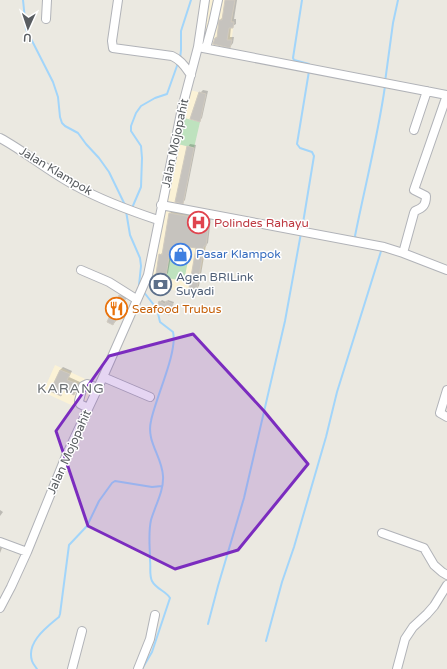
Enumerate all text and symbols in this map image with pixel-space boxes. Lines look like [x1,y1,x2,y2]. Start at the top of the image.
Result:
north arrow [8,8,48,48]
text: U [23,31,32,44]
street label: Jalan Mojopahit [159,97,191,189]
street label: Jalan Klampok [17,144,95,199]
hospital icon: Polindes Rahayu [185,210,211,236]
place label: Polindes Rahayu [214,216,309,230]
shop icon: Pasar Klampok [167,241,193,267]
place label: Pasar Klampok [196,247,281,261]
place label: Agen BRILink Suyadi [176,270,254,298]
bank icon: Agen BRILink Suyadi [148,271,174,297]
restaurant icon: Seafood Trubus [104,296,130,322]
place label: Seafood Trubus [132,302,222,316]
district label: KARANG [37,380,105,397]
street label: Jalan Mojopahit [44,407,94,496]

